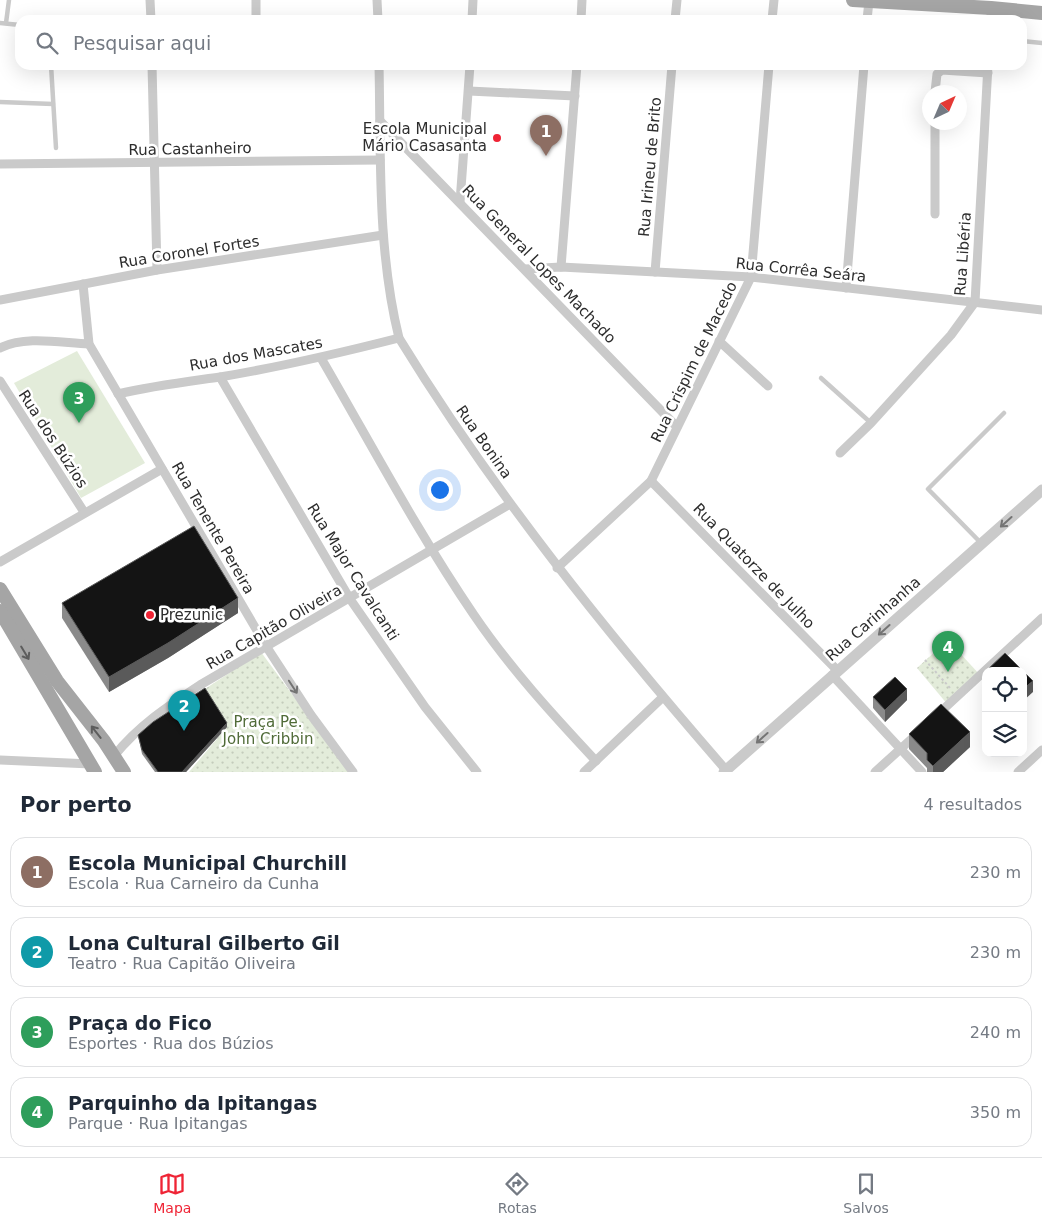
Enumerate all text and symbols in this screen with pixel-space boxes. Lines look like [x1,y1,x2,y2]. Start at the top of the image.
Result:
search box [15,15,1027,70]
icon: search [33,29,61,57]
text: Pesquisar aqui [73,32,211,54]
north arrow [922,85,967,130]
street label: Rua Irineu de Brito [635,96,665,238]
pin: 1 [530,115,562,156]
place label: Escola Municipal Mário Casasanta [362,120,487,155]
marker: Escola Municipal Mário Casasanta [491,132,503,144]
street label: Rua Castanheiro [128,139,252,159]
street label: Rua General Lopes Machado [458,181,620,347]
street label: Rua Libéria [951,211,975,297]
street label: Rua Coronel Fortes [118,232,261,272]
street label: Rua Corrêa Seára [735,254,867,286]
street label: Rua Crispim de Macedo [647,279,741,445]
street label: Rua dos Mascates [188,333,324,375]
pin: 3 [63,382,95,423]
street label: Rua dos Búzios [15,387,92,492]
street label: Rua Bonina [452,402,516,482]
street label: Rua Tenente Pereira [168,459,258,597]
your location [427,477,453,503]
street label: Rua Major Cavalcanti [303,500,403,644]
street label: Rua Quatorze de Julho [689,500,819,632]
one-way arrow [999,516,1012,528]
street label: Rua Carinhanha [822,573,924,665]
street label: Rua Capitão Oliveira [203,581,345,673]
place label: Prezunic [160,606,223,624]
marker: Prezunic [144,609,156,621]
one-way arrow [877,624,890,635]
pin: 4 [932,631,964,672]
one-way arrow [20,646,30,660]
map controls [982,667,1027,757]
button: locate [982,667,1027,712]
one-way arrow [287,680,298,694]
pin: 2 [168,690,200,731]
button: layers [982,712,1027,757]
park label: Praça Pe. John Cribbin [222,713,313,748]
one-way arrow [91,726,102,739]
one-way arrow [756,732,769,744]
text: Por perto [20,793,132,817]
text: 4 resultados [923,795,1022,814]
text: Escola Municipal Churchill [68,852,347,874]
text: 1 [31,863,43,882]
text: 230 m [970,863,1021,882]
text: Escola · Rua Carneiro da Cunha [68,874,319,893]
text: Lona Cultural Gilberto Gil [68,932,340,954]
text: 2 [31,943,43,962]
text: 230 m [970,943,1021,962]
text: Teatro · Rua Capitão Oliveira [68,954,296,973]
text: Praça do Fico [68,1012,212,1034]
text: 3 [31,1023,43,1042]
text: 240 m [970,1023,1021,1042]
text: Esportes · Rua dos Búzios [68,1034,274,1053]
text: Parquinho da Ipitangas [68,1092,317,1114]
text: 4 [31,1103,43,1122]
text: 350 m [970,1103,1021,1122]
text: Parque · Rua Ipitangas [68,1114,248,1133]
tab: Mapa [153,1170,191,1216]
tab: Rotas [498,1170,537,1216]
tab: Salvos [843,1170,889,1216]

